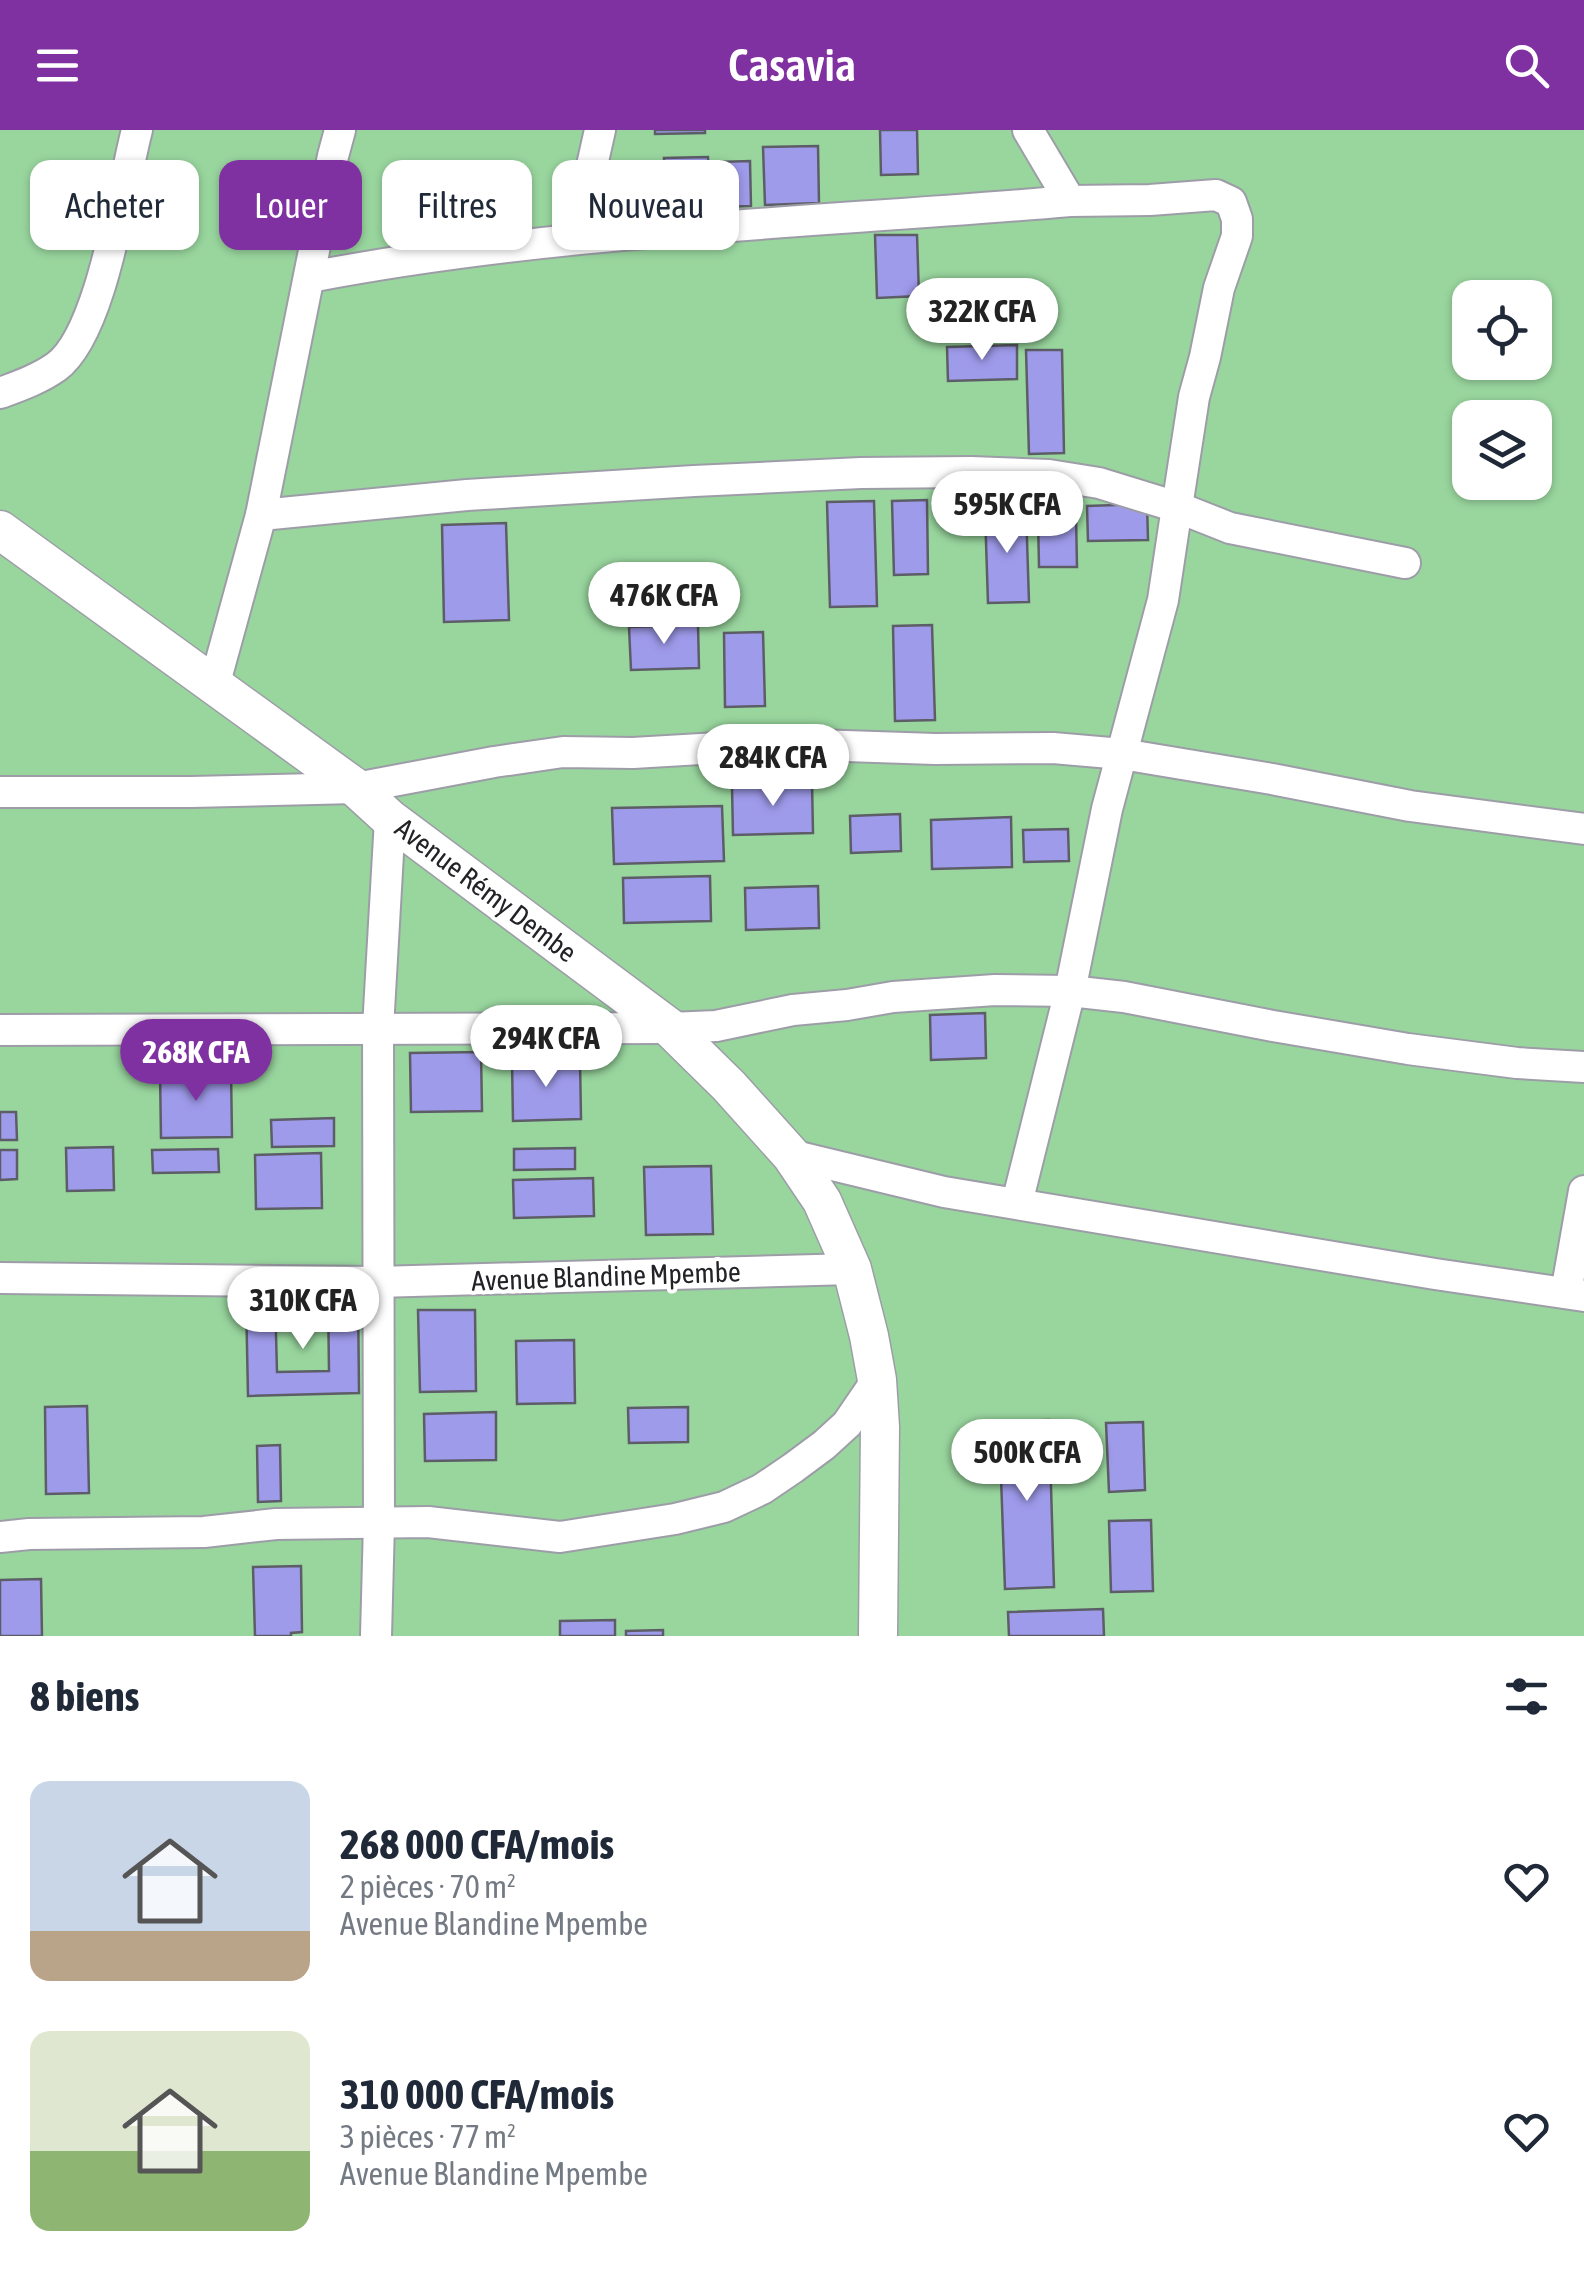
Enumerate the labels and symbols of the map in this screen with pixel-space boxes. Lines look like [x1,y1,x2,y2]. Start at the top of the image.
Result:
pin: 322K CFA [879,278,1085,363]
pin: 595K CFA [904,471,1110,556]
pin: 476K CFA [561,562,767,647]
pin: 284K CFA [670,724,876,809]
street label: Avenue Rémy Dembe [389,812,583,968]
pin: 294K CFA [443,1005,649,1090]
pin: 268K CFA [93,1019,299,1104]
street label: Avenue Blandine Mpembe [471,1255,741,1297]
pin: 310K CFA [200,1267,406,1352]
pin: 500K CFA [924,1419,1130,1504]

